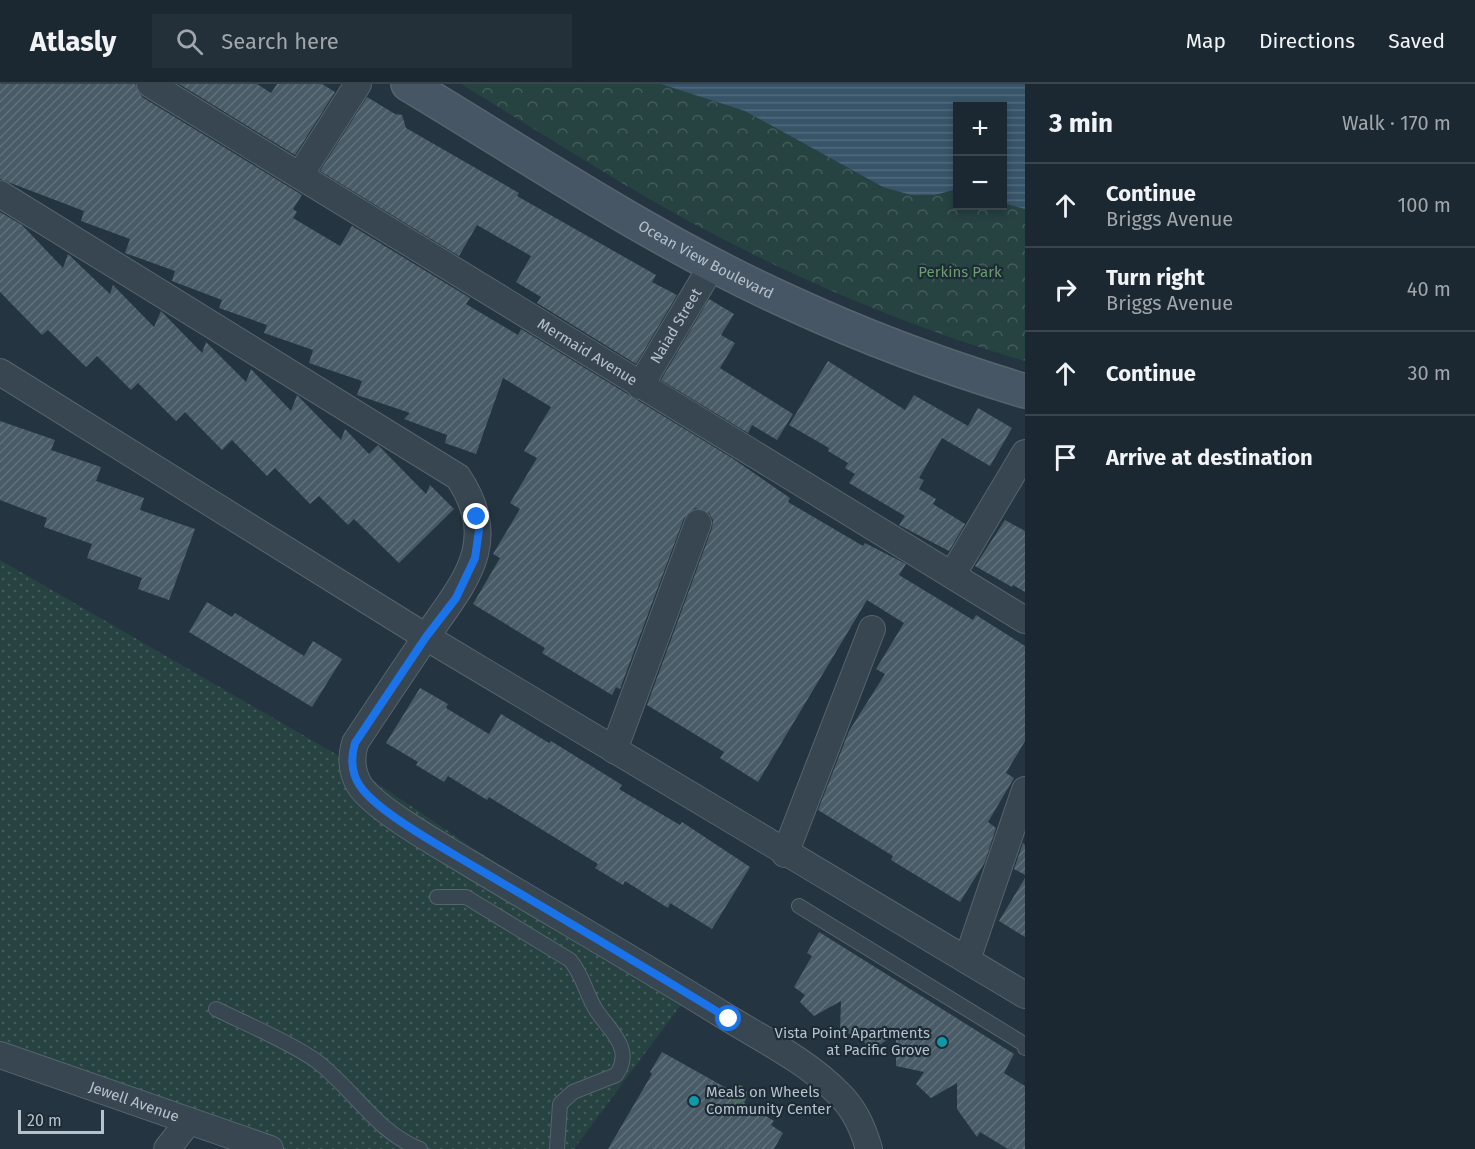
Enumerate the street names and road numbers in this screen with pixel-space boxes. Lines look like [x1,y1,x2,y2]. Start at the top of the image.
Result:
street label: Ocean View Boulevard [635,217,776,303]
street label: Naiad Street [647,285,706,367]
street label: Mermaid Avenue [534,315,641,389]
street label: Jewell Avenue [87,1078,182,1126]

